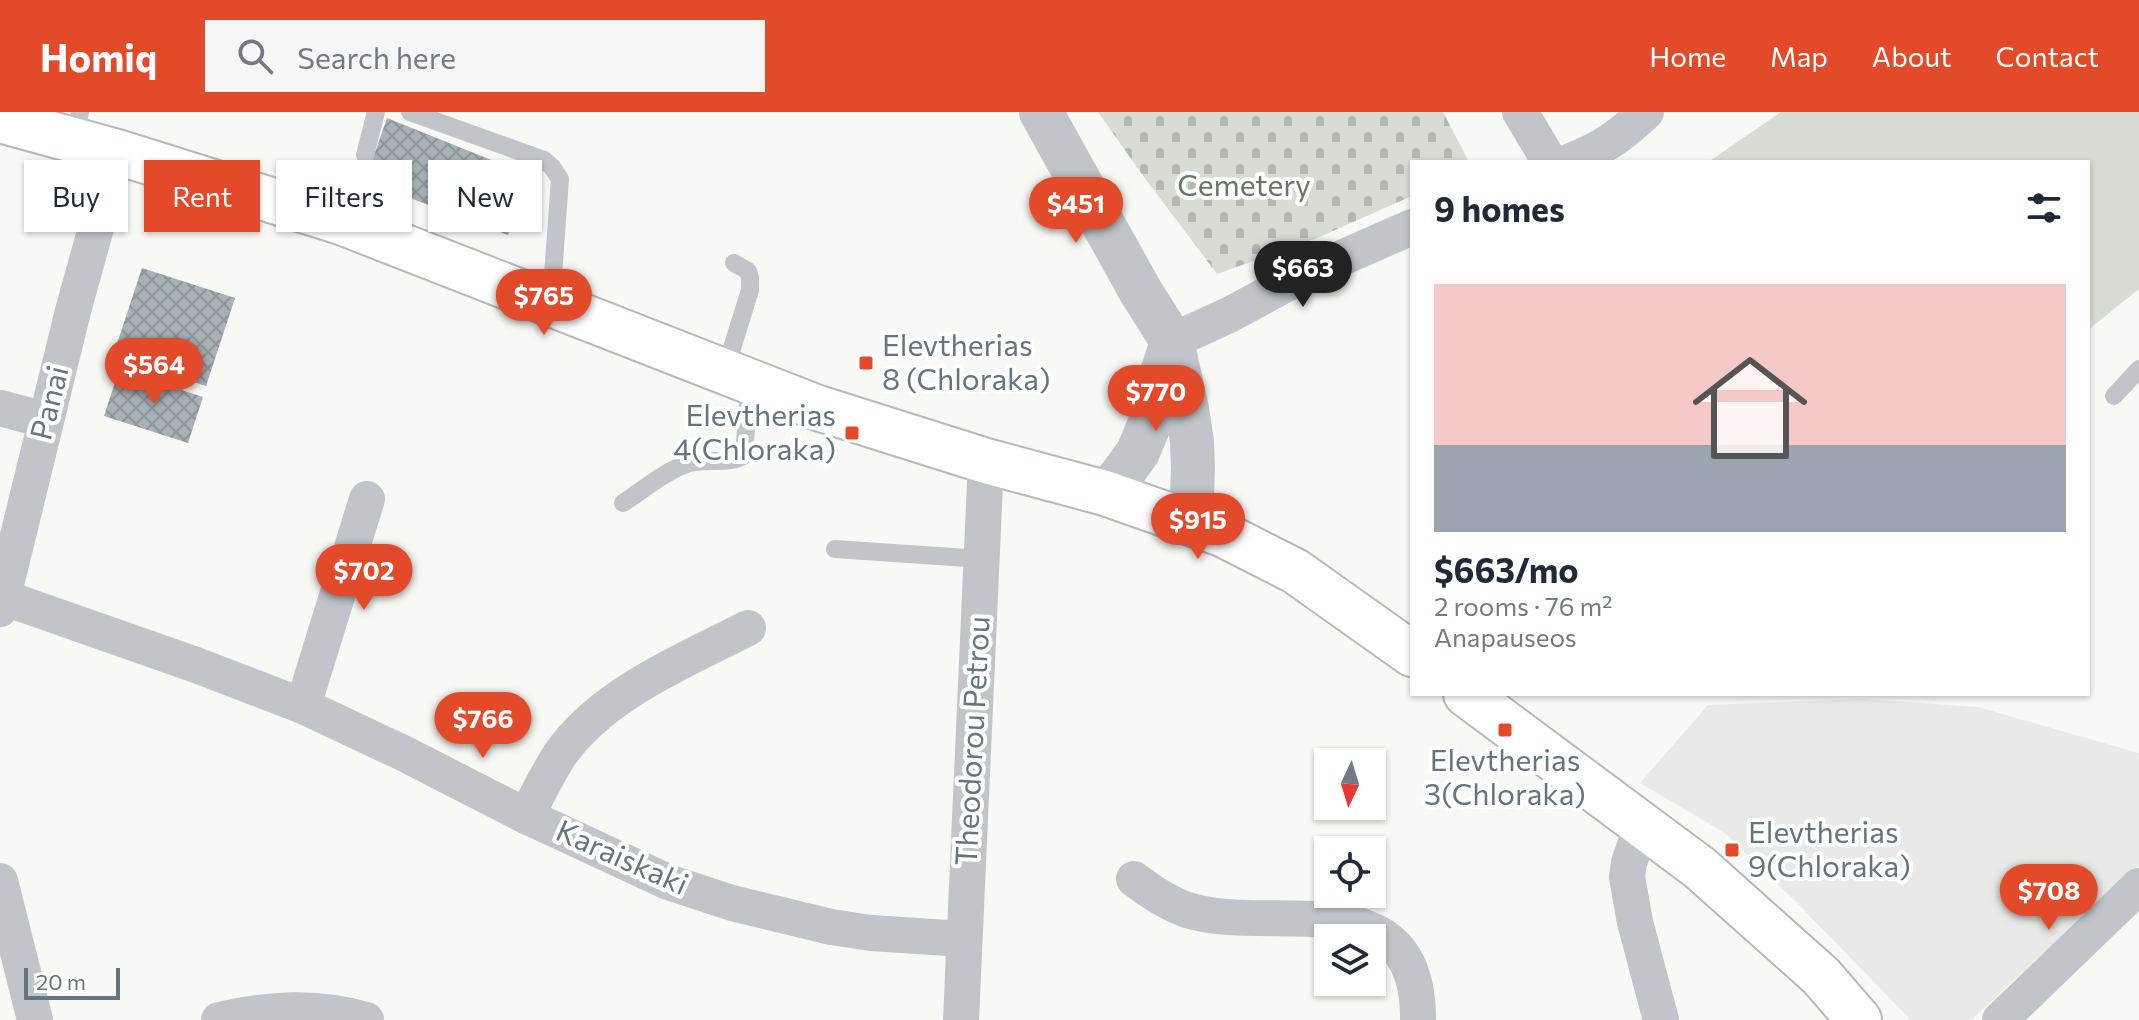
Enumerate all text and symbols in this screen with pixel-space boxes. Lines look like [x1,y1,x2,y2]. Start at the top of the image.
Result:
search box [205,20,765,92]
text: Homiq [40,33,157,80]
icon: search [233,34,277,78]
text: Search here [297,38,456,75]
text: Home [1649,39,1726,73]
text: Map [1770,39,1828,73]
text: About [1872,39,1952,73]
text: Contact [1996,39,2099,73]
chip: Buy [24,160,128,232]
chip: Rent [144,160,260,232]
chip: Filters [276,160,412,232]
chip: New [428,160,542,232]
park label: Cemetery [1177,165,1311,202]
pin: $451 [1029,177,1123,245]
icon: filters [2022,186,2066,230]
text: $451 [1047,187,1105,218]
text: 9 homes [1434,187,1565,229]
pin: $663 [1256,241,1350,309]
text: $663 [1272,251,1334,282]
pin: $765 [497,269,591,337]
text: $765 [514,279,574,310]
place label: Elevtherias 8 (Chloraka) [882,325,1051,396]
icon: home [1678,336,1822,480]
pin: $564 [107,338,201,406]
text: $564 [123,348,185,379]
marker: Elevtherias 8 (Chloraka) [857,354,875,372]
street label: Panai [21,361,75,443]
pin: $770 [1109,365,1203,433]
text: $770 [1126,375,1186,406]
place label: Elevtherias 4(Chloraka) [673,395,836,466]
marker: Elevtherias 4(Chloraka) [843,424,861,442]
pin: $915 [1151,493,1245,561]
text: $915 [1169,503,1227,534]
pin: $702 [317,544,411,612]
text: $663/mo [1434,548,1579,590]
text: $702 [334,554,394,585]
text: 2 rooms · 76 m² [1434,590,1613,621]
street label: Theodorou Petrou [945,615,996,867]
text: Anapauseos [1434,621,1577,652]
pin: $766 [436,692,530,760]
text: $766 [452,702,514,733]
marker: Elevtherias 3(Chloraka) [1496,721,1514,739]
place label: Elevtherias 3(Chloraka) [1424,740,1586,811]
north arrow [1314,748,1386,820]
map controls [1314,748,1386,996]
street label: Karaiskaki [551,810,695,901]
place label: Elevtherias 9(Chloraka) [1748,812,1911,883]
button: locate [1314,836,1386,908]
marker: Elevtherias 9(Chloraka) [1723,841,1741,859]
pin: $708 [2002,864,2096,932]
text: $708 [2018,874,2080,905]
button: layers [1314,924,1386,996]
scale bar [24,964,120,1000]
text: 20 m [36,968,86,995]

